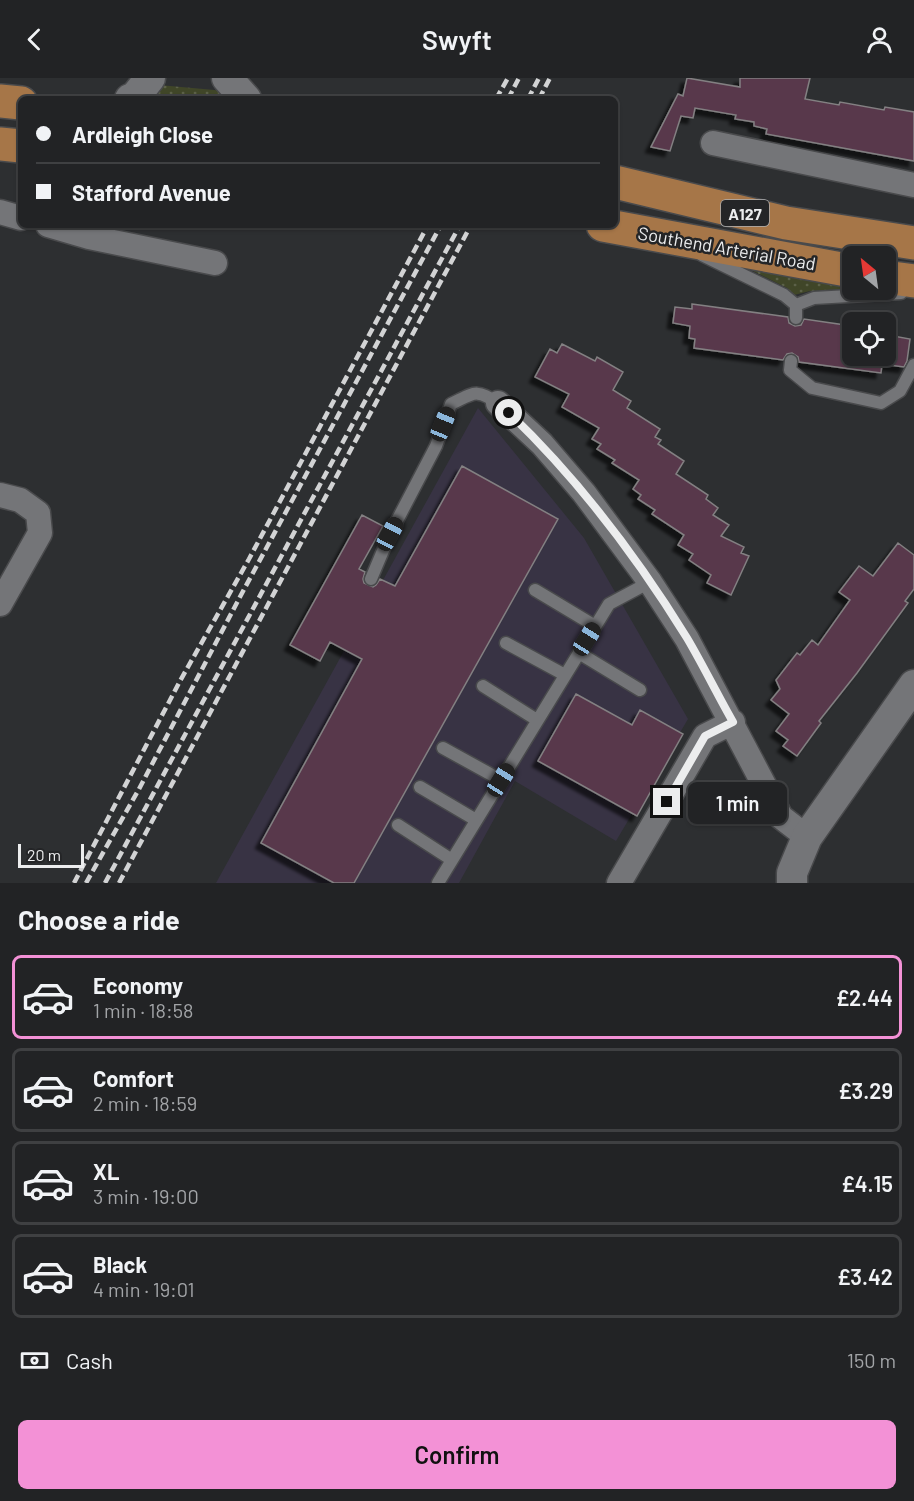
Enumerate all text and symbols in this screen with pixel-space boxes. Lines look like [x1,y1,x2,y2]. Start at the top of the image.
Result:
icon: back [18,23,51,56]
text: Swyft [422,23,492,55]
icon: person [863,23,896,56]
text: Ardleigh Close [72,121,213,147]
text: Stafford Avenue [72,179,231,205]
road number: A127 [721,200,769,226]
street label: Southend Arterial Road [636,222,818,274]
north arrow [842,246,896,300]
map controls [842,246,896,366]
button: locate [842,312,896,366]
route start [495,399,522,426]
car [428,404,458,444]
car [374,514,406,554]
car [570,619,604,659]
car [484,760,518,800]
callout: 1 min [688,781,787,823]
route end [653,788,680,815]
text: 1 min [716,791,759,815]
scale bar [18,841,84,868]
text: 20 m [27,845,61,864]
text: Choose a ride [18,903,180,935]
icon: car [21,970,75,1024]
text: Economy [93,972,183,998]
text: £2.44 [836,984,893,1010]
text: 1 min · 18:58 [93,998,194,1022]
icon: car [21,1063,75,1117]
text: Comfort [93,1065,174,1091]
text: £3.29 [838,1077,893,1103]
text: 2 min · 18:59 [93,1091,197,1115]
icon: car [21,1156,75,1210]
text: XL [93,1158,119,1184]
text: £4.15 [841,1170,893,1196]
text: 3 min · 19:00 [93,1184,199,1208]
icon: car [21,1249,75,1303]
text: Black [93,1251,147,1277]
text: £3.42 [837,1263,893,1289]
text: 4 min · 19:01 [93,1277,195,1301]
icon: cash [18,1344,51,1377]
text: Cash [66,1347,113,1373]
text: 150 m [847,1348,896,1372]
button: Confirm [18,1420,896,1489]

